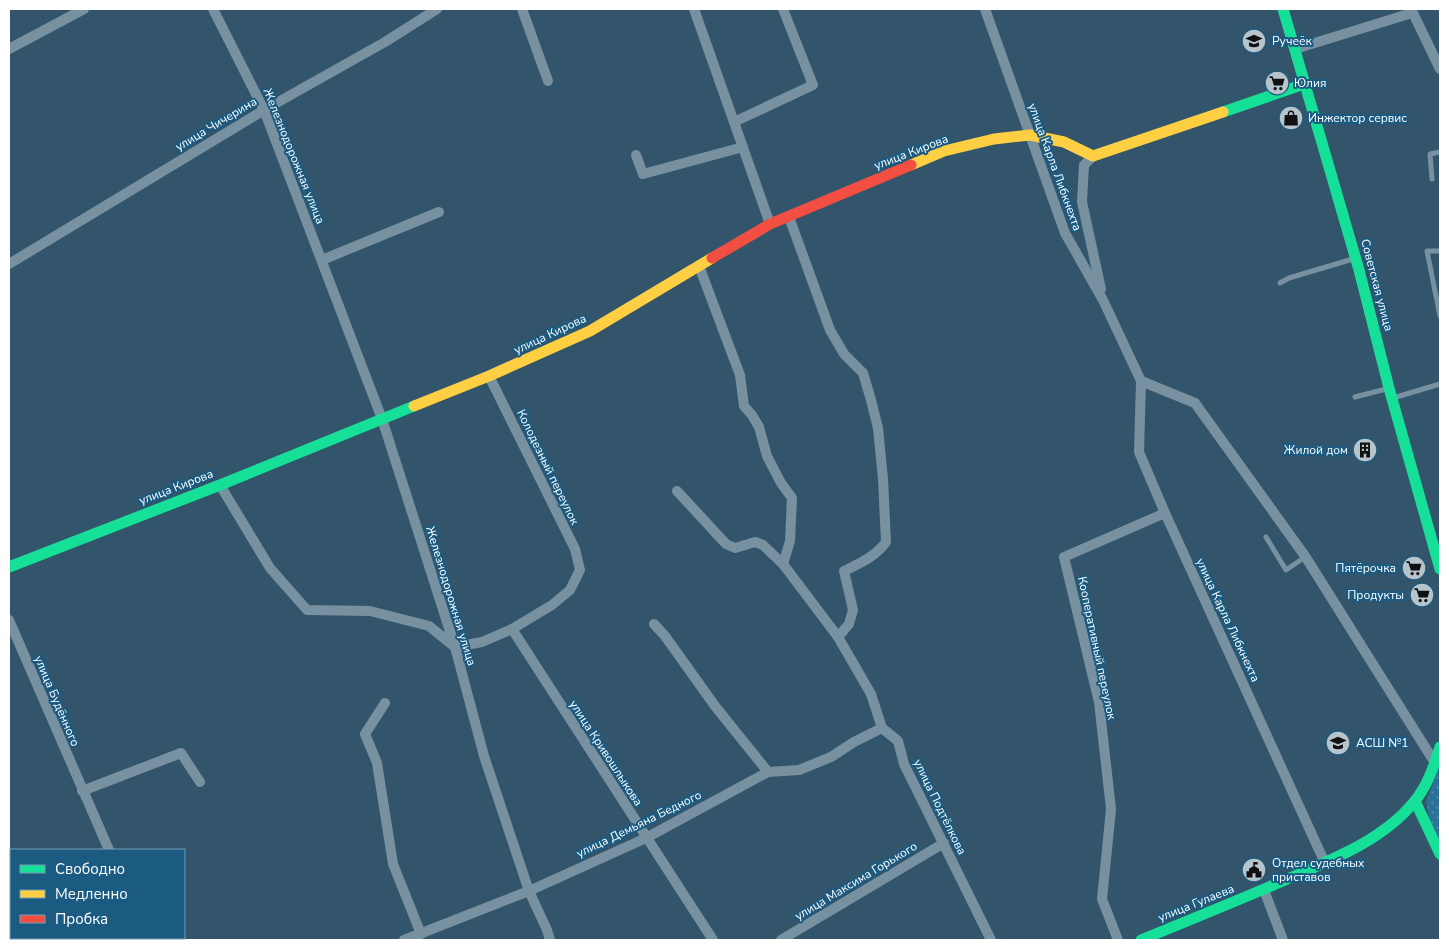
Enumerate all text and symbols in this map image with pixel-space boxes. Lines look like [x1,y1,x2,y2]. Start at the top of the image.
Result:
school or university icon: Ручеёк [1241,28,1267,54]
place label: Ручеёк [1272,33,1313,49]
supermarket icon: Юлия [1264,70,1290,96]
place label: Юлия [1294,75,1326,91]
street label: Железнодорожная улица [259,86,329,226]
street label: улица Чичерина [172,93,260,155]
street label: улица Карла Либкнехта [1024,101,1086,233]
shop icon: Инжектор сервис [1278,105,1304,131]
place label: Инжектор сервис [1308,110,1407,126]
street label: улица Кирова [872,131,950,173]
street label: Советская улица [1357,237,1397,333]
street label: улица Кирова [511,310,589,358]
street label: Колодезный переулок [513,407,583,528]
building icon: Жилой дом [1352,437,1378,463]
place label: Жилой дом [1284,442,1348,458]
street label: улица Кирова [137,466,215,508]
street label: Железнодорожная улица [422,524,480,668]
supermarket icon: Пятёрочка [1401,555,1427,581]
street label: улица Карла Либкнехта [1192,556,1264,684]
place label: Пятёрочка [1335,560,1396,576]
street label: Кооперативный переулок [1074,575,1120,722]
supermarket icon: Продукты [1409,582,1435,608]
place label: Продукты [1347,587,1404,603]
street label: улица Будённого [31,653,83,749]
street label: улица Кривошлыкова [566,697,646,809]
school or university icon: АСШ №1 [1325,730,1351,756]
place label: АСШ №1 [1356,735,1408,751]
street label: улица Подтёлкова [910,757,970,857]
street label: улица Демьяна Бедного [574,787,704,861]
street label: улица Максима Горького [792,838,920,924]
legend [10,849,185,939]
place label: Отдел судебных приставов [1272,855,1365,885]
public building icon: Отдел судебных приставов [1241,857,1267,883]
text: Свободно [55,859,125,879]
street label: улица Гулаева [1156,880,1236,926]
text: Медленно [55,884,128,904]
text: Пробка [55,909,108,929]

